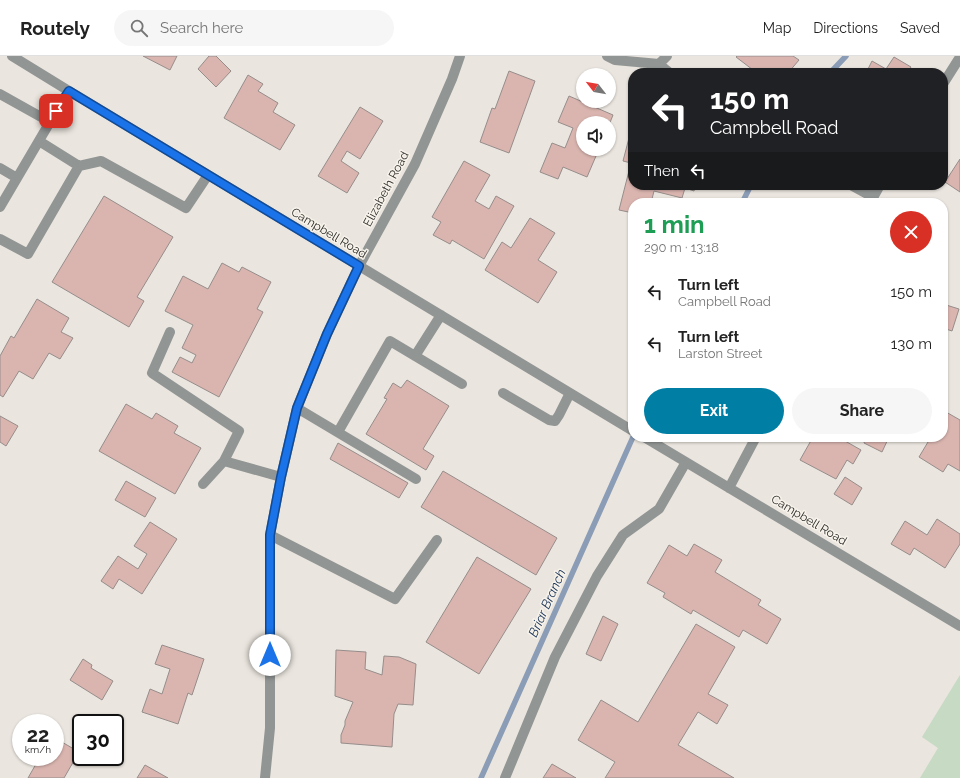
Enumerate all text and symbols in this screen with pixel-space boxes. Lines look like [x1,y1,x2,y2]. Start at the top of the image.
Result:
search box [114,10,394,46]
text: Routely [20,17,90,39]
icon: search [128,17,150,39]
text: Search here [160,19,243,37]
text: Map [763,20,791,36]
text: Directions [813,20,878,36]
text: Saved [900,20,940,36]
north arrow [576,68,616,108]
map controls [576,68,616,156]
text: 150 m [710,83,789,116]
icon: left [644,84,696,136]
pin [39,94,73,128]
icon: arrive [45,100,67,122]
button: sound [576,116,616,156]
text: Campbell Road [710,117,839,138]
street label: Elizabeth Road [360,149,412,229]
icon: left [687,160,709,182]
text: Then [644,162,679,180]
street label: Campbell Road [289,205,369,261]
text: 1 min [644,210,705,239]
button: close [890,211,932,253]
text: 290 m · 13:18 [644,240,719,255]
text: Turn left [678,276,739,294]
icon: left [644,281,666,303]
text: 150 m [891,283,932,301]
text: Campbell Road [678,294,771,309]
text: Turn left [678,328,739,346]
icon: left [644,333,666,355]
text: 130 m [891,335,932,353]
text: Larston Street [678,346,762,361]
button: Exit [644,388,784,434]
button: Share [792,388,932,434]
street label: Campbell Road [769,492,849,548]
water label: Briar Branch [525,567,569,639]
position arrow [249,634,291,676]
speed limit sign: 30 [72,714,124,766]
text: 22 [27,723,49,747]
text: km/h [25,744,51,755]

